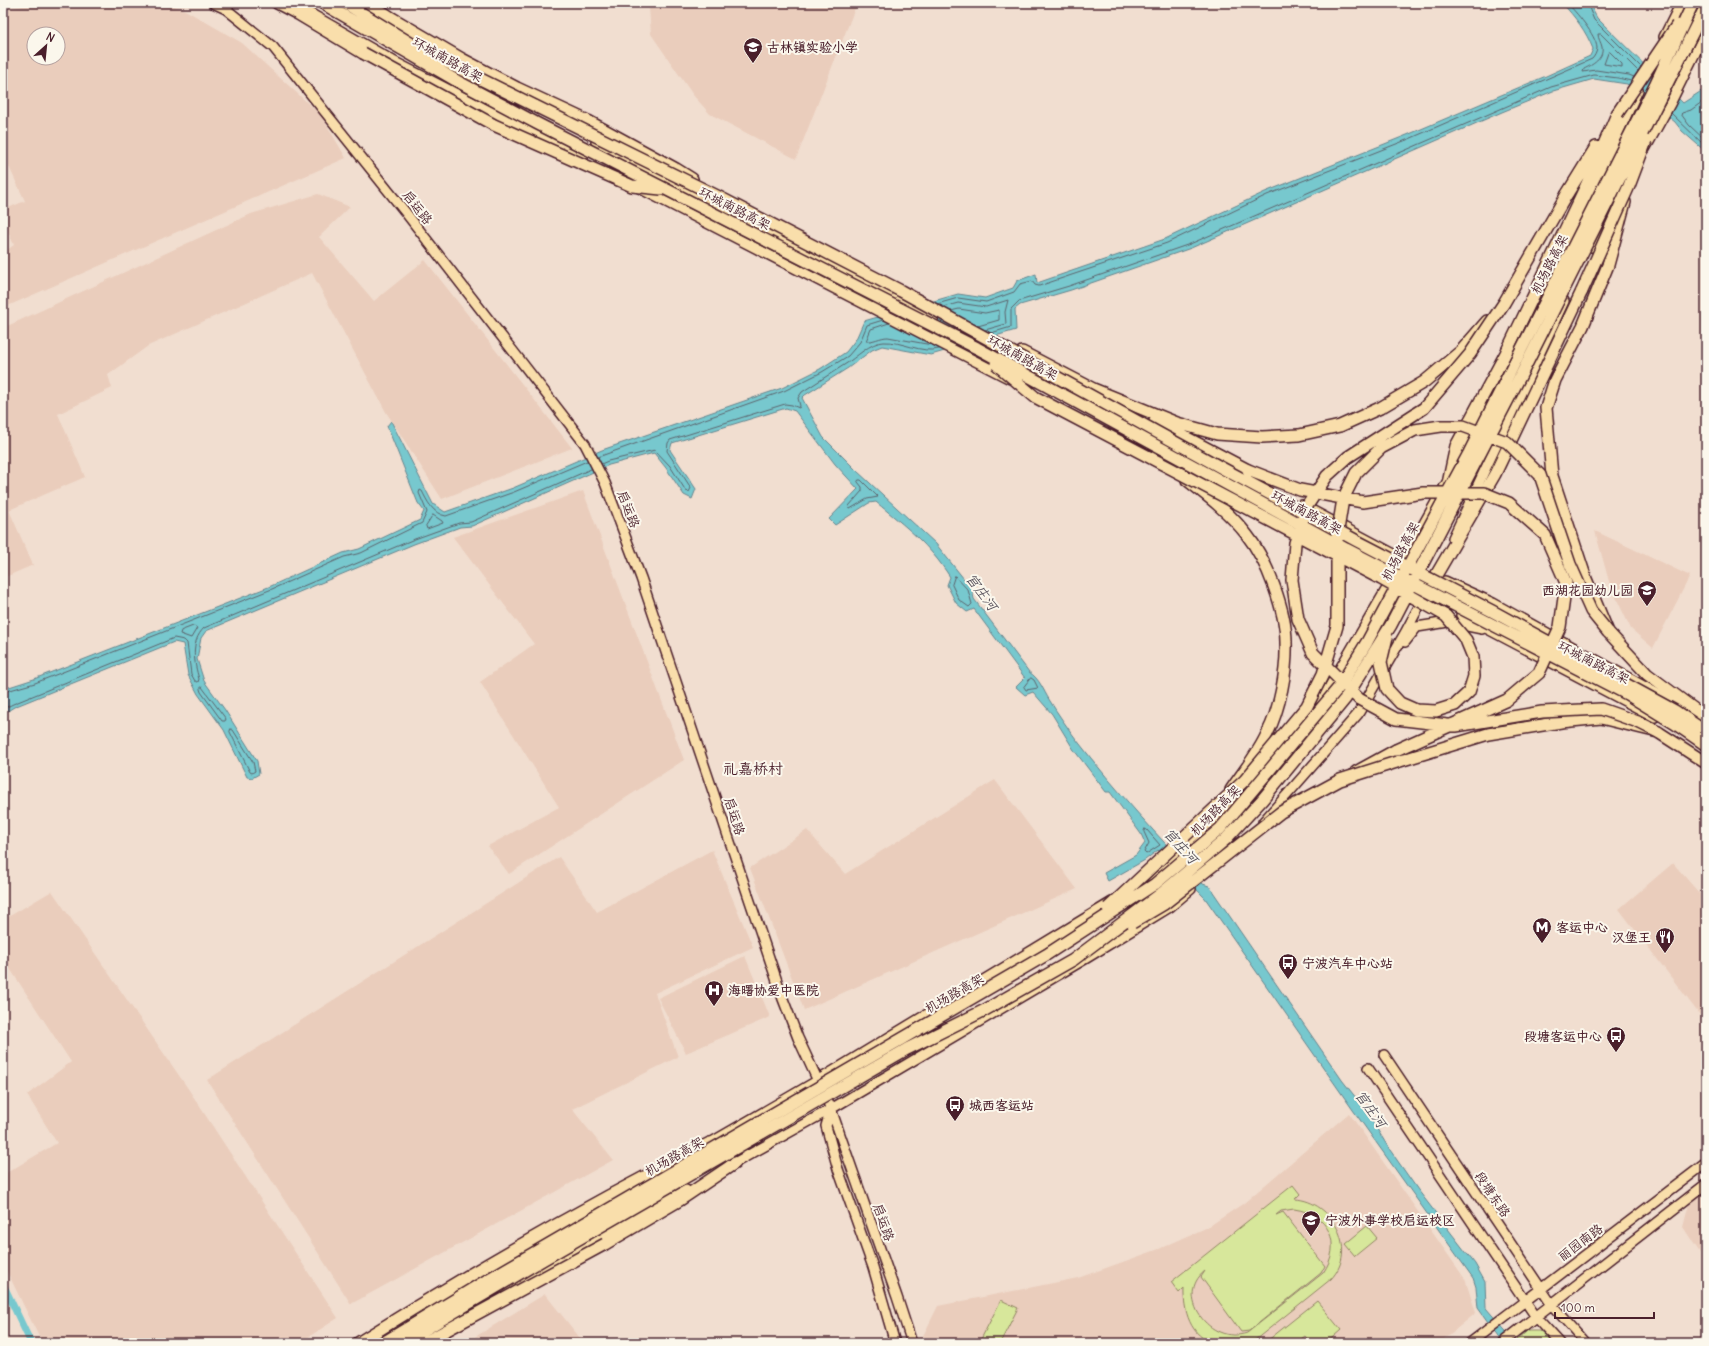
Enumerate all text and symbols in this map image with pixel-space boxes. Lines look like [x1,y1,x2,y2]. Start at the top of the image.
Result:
north arrow [26,26,66,66]
text: N [44,29,57,45]
street label: 环城南路高架 [410,33,486,86]
school or university icon: 古林镇实验小学 [742,36,764,64]
place label: 古林镇实验小学 [767,39,858,56]
street label: 环城南路高架 [696,183,773,234]
street label: 启运路 [399,187,436,228]
street label: 机场路高架 [1527,231,1572,297]
street label: 环城南路高架 [985,331,1061,384]
street label: 环城南路高架 [1268,487,1345,538]
street label: 启运路 [614,488,643,530]
street label: 机场路高架 [1378,519,1423,584]
water label: 官庄河 [962,570,1003,616]
school or university icon: 西湖花园幼儿园 [1636,579,1658,607]
place label: 西湖花园幼儿园 [1542,582,1633,599]
street label: 环城南路高架 [1555,637,1632,688]
district label: 礼嘉桥村 [723,759,783,778]
street label: 机场路高架 [1187,781,1244,840]
street label: 启运路 [720,795,749,837]
water label: 官庄河 [1160,824,1203,869]
metro station icon: 客运中心 [1531,916,1553,944]
place label: 客运中心 [1556,919,1608,936]
restaurant icon: 汉堡王 [1654,926,1676,954]
place label: 汉堡王 [1612,929,1651,946]
bus stop icon: 宁波汽车中心站 [1277,952,1299,980]
place label: 宁波汽车中心站 [1302,955,1393,972]
street label: 机场路高架 [922,970,987,1017]
hospital icon: 海曙协爱中医院 [703,979,725,1007]
place label: 海曙协爱中医院 [728,982,819,999]
bus stop icon: 段塘客运中心 [1605,1025,1627,1053]
place label: 段塘客运中心 [1524,1028,1602,1045]
water label: 官庄河 [1352,1087,1392,1133]
bus stop icon: 城西客运站 [944,1094,966,1122]
place label: 城西客运站 [969,1097,1034,1114]
street label: 机场路高架 [642,1133,707,1180]
street label: 段塘东路 [1471,1168,1514,1221]
street label: 启运路 [869,1201,898,1243]
school or university icon: 宁波外事学校启运校区 [1300,1209,1322,1237]
place label: 宁波外事学校启运校区 [1325,1212,1455,1229]
street label: 丽园南路 [1554,1220,1606,1265]
scale bar [1555,1294,1654,1320]
text: 100 m [1561,1300,1595,1315]

